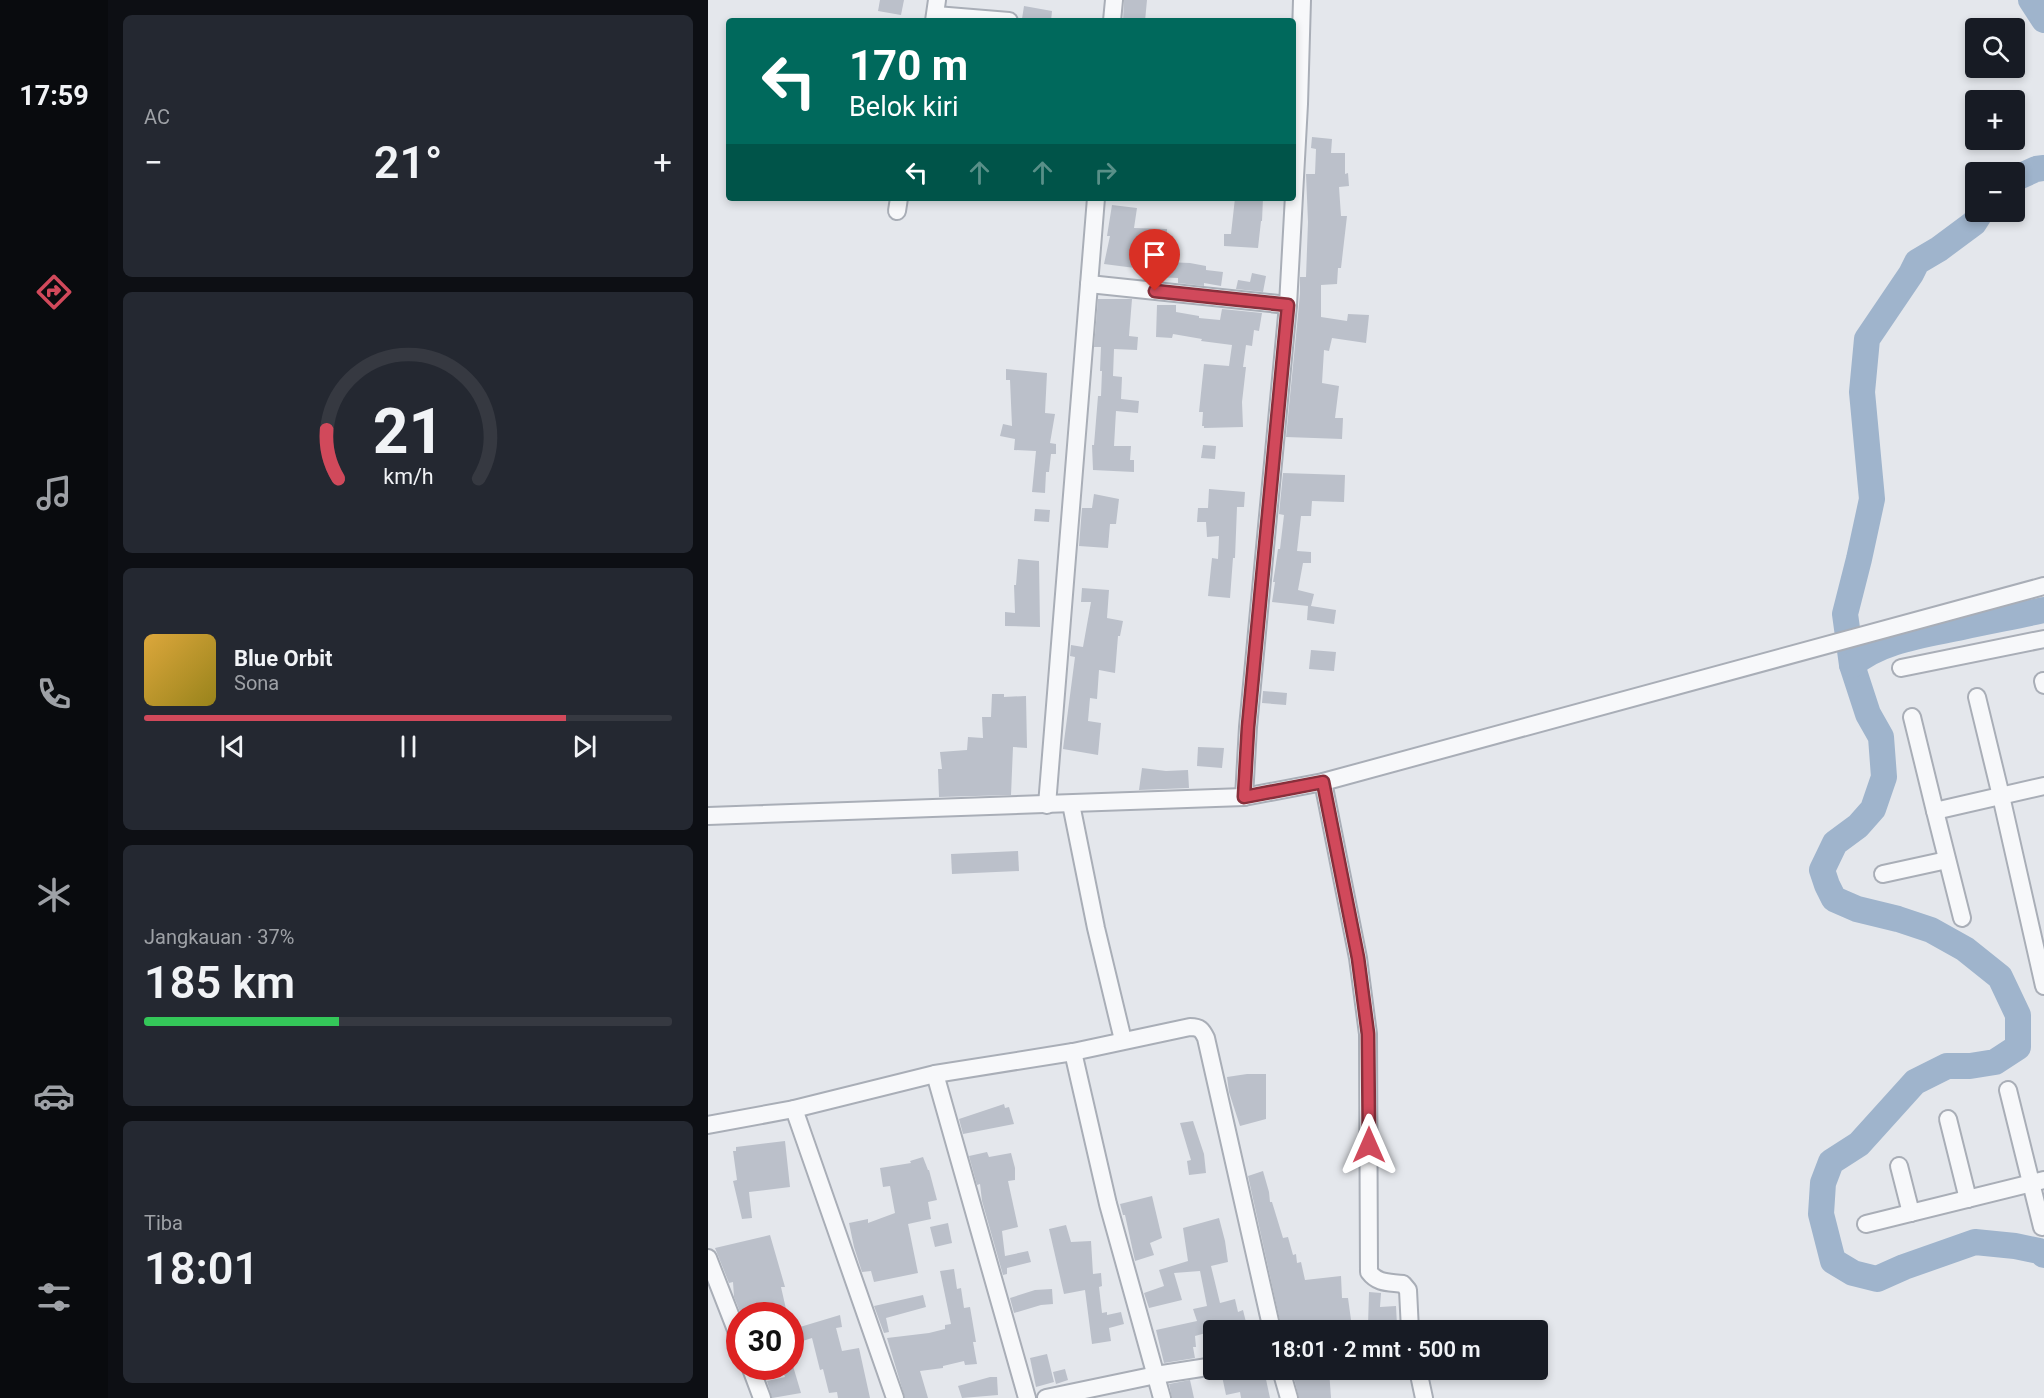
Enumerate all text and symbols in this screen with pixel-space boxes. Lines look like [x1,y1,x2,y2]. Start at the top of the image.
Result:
map controls [1965,18,2025,222]
button: search [1965,18,2025,78]
text: 170 m [849,41,968,90]
icon: left [750,42,828,120]
text: 17:59 [19,80,89,112]
button: + [1965,90,2025,150]
text: Belok kiri [849,91,958,123]
text: AC [144,105,170,129]
text: 21° [374,136,442,189]
text: − [144,143,163,182]
text: + [653,143,672,182]
icon: left [900,156,933,189]
icon: ahead [963,156,996,189]
icon: ahead [1026,156,1059,189]
icon: right [1089,156,1122,189]
button: − [1965,162,2025,222]
pin [1129,229,1180,291]
icon: arrive [1138,238,1171,271]
icon: directions [33,271,75,313]
text: 21 [372,396,444,469]
text: km/h [383,465,433,490]
icon: music [33,472,75,514]
text: Blue Orbit [234,646,332,671]
text: Sona [234,671,279,695]
icon: phone [33,673,75,715]
icon: previous [216,730,249,763]
icon: pause [392,730,425,763]
icon: next [568,730,601,763]
icon: climate [33,874,75,916]
text: Jangkauan · 37% [144,925,294,949]
text: 185 km [144,956,295,1009]
icon: car [33,1075,75,1117]
position arrow [1337,1113,1401,1177]
text: Tiba [144,1211,183,1235]
text: 18:01 [144,1242,259,1295]
icon: filters [33,1276,75,1318]
speed limit sign: 30 [726,1302,804,1380]
text: 18:01 · 2 mnt · 500 m [1270,1337,1481,1362]

